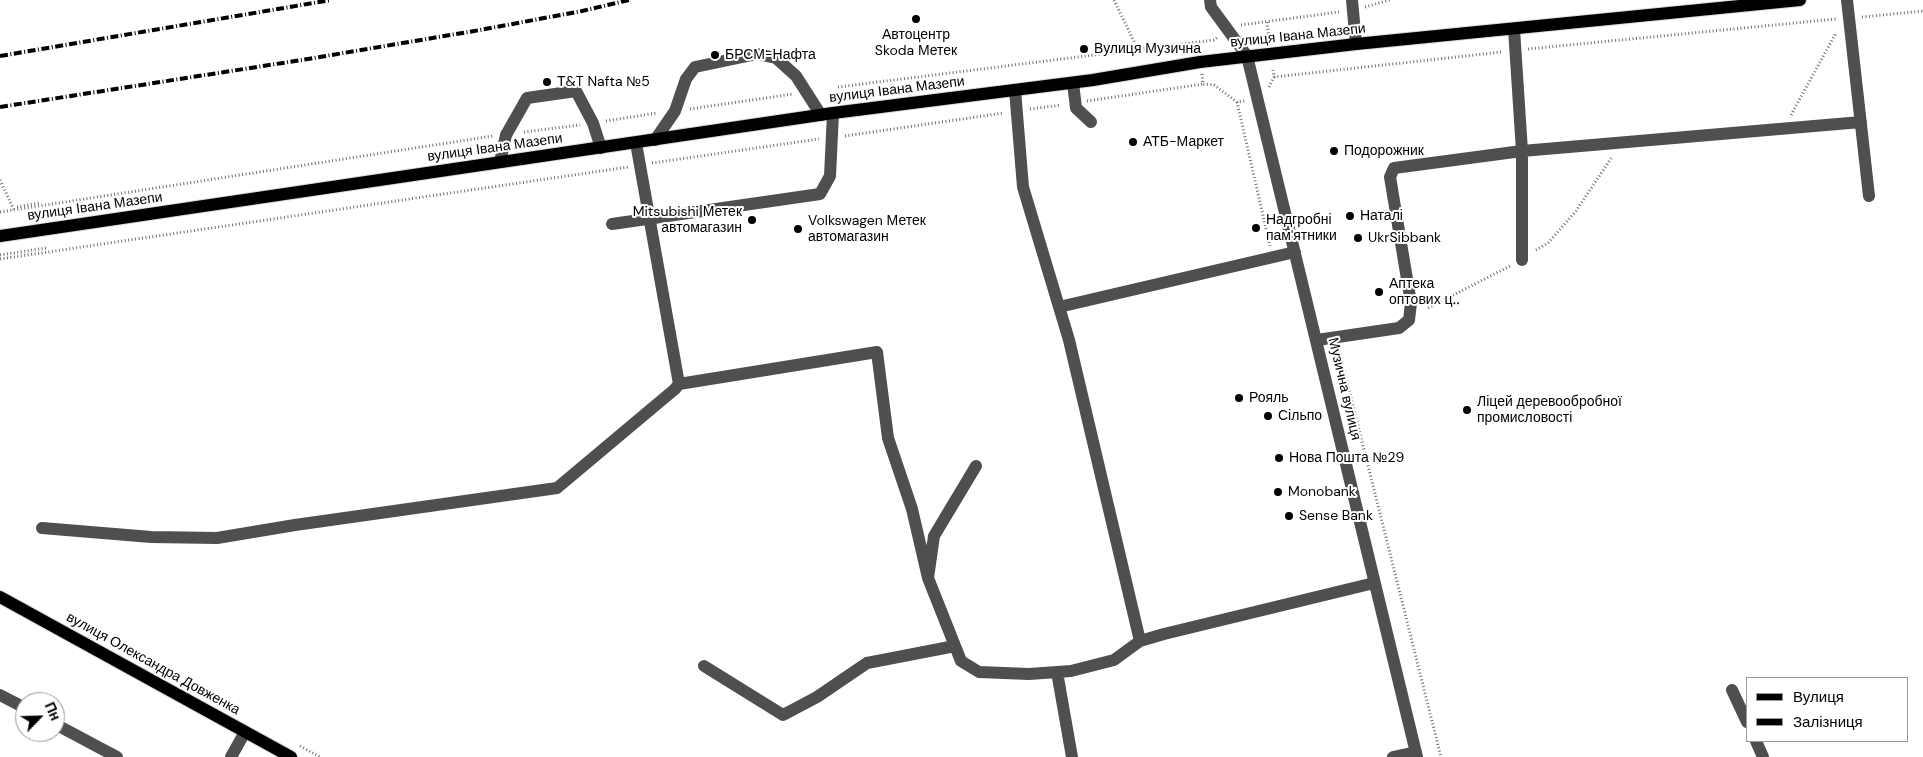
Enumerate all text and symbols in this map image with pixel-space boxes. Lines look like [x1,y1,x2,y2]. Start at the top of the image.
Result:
marker: Автоцентр Skoda Метек [910,13,922,25]
street label: вулиця Івана Мазепи [1229,21,1367,51]
place label: Автоцентр Skoda Метек [875,27,957,59]
place label: Вулиця Музична [1094,41,1201,57]
marker: Вулиця Музична [1078,43,1090,55]
place label: БРСМ-Нафта [725,47,816,63]
marker: БРСМ-Нафта [709,49,721,61]
street label: вулиця Івана Мазепи [828,73,966,107]
place label: Т&T Nafta №5 [557,74,650,90]
marker: Т&T Nafta №5 [541,76,553,88]
street label: вулиця Івана Мазепи [426,130,564,166]
place label: АТБ-Маркет [1143,134,1224,150]
marker: АТБ-Маркет [1127,136,1139,148]
place label: Подорожник [1344,143,1424,159]
marker: Подорожник [1328,145,1340,157]
street label: вулиця Івана Мазепи [26,189,164,225]
place label: Mitsubishi Метек автомагазин [633,204,742,236]
place label: Наталі [1360,208,1403,224]
marker: Наталі [1344,210,1356,222]
place label: Надгробні пам'ятники [1266,212,1337,244]
place label: Volkswagen Метек автомагазин [808,213,926,246]
marker: Mitsubishi Метек автомагазин [746,214,758,226]
marker: Надгробні пам'ятники [1250,222,1262,234]
marker: Volkswagen Метек автомагазин [792,223,804,235]
place label: UkrSibbank [1368,230,1441,246]
marker: UkrSibbank [1352,232,1364,244]
place label: Аптека оптових ц‥ [1389,276,1460,308]
marker: Аптека оптових ц‥ [1373,286,1385,298]
street label: Музична вулиця [1324,336,1364,442]
place label: Рояль [1249,390,1289,406]
marker: Рояль [1233,392,1245,404]
place label: Ліцей деревообробної промисловості [1477,394,1622,427]
marker: Ліцей деревообробної промисловості [1461,404,1473,416]
place label: Сільпо [1278,408,1322,424]
marker: Сільпо [1262,410,1274,422]
place label: Нова Пошта №29 [1289,450,1404,466]
marker: Нова Пошта №29 [1273,452,1285,464]
place label: Monobank [1288,484,1356,500]
marker: Monobank [1272,486,1284,498]
place label: Sense Bank [1299,508,1373,524]
marker: Sense Bank [1283,510,1295,522]
street label: вулиця Олександра Довженка [63,609,243,719]
legend [1746,677,1908,742]
text: Вулиця [1793,687,1844,707]
north arrow [15,692,65,742]
text: Пн [41,699,65,723]
text: Залізниця [1793,712,1863,732]

